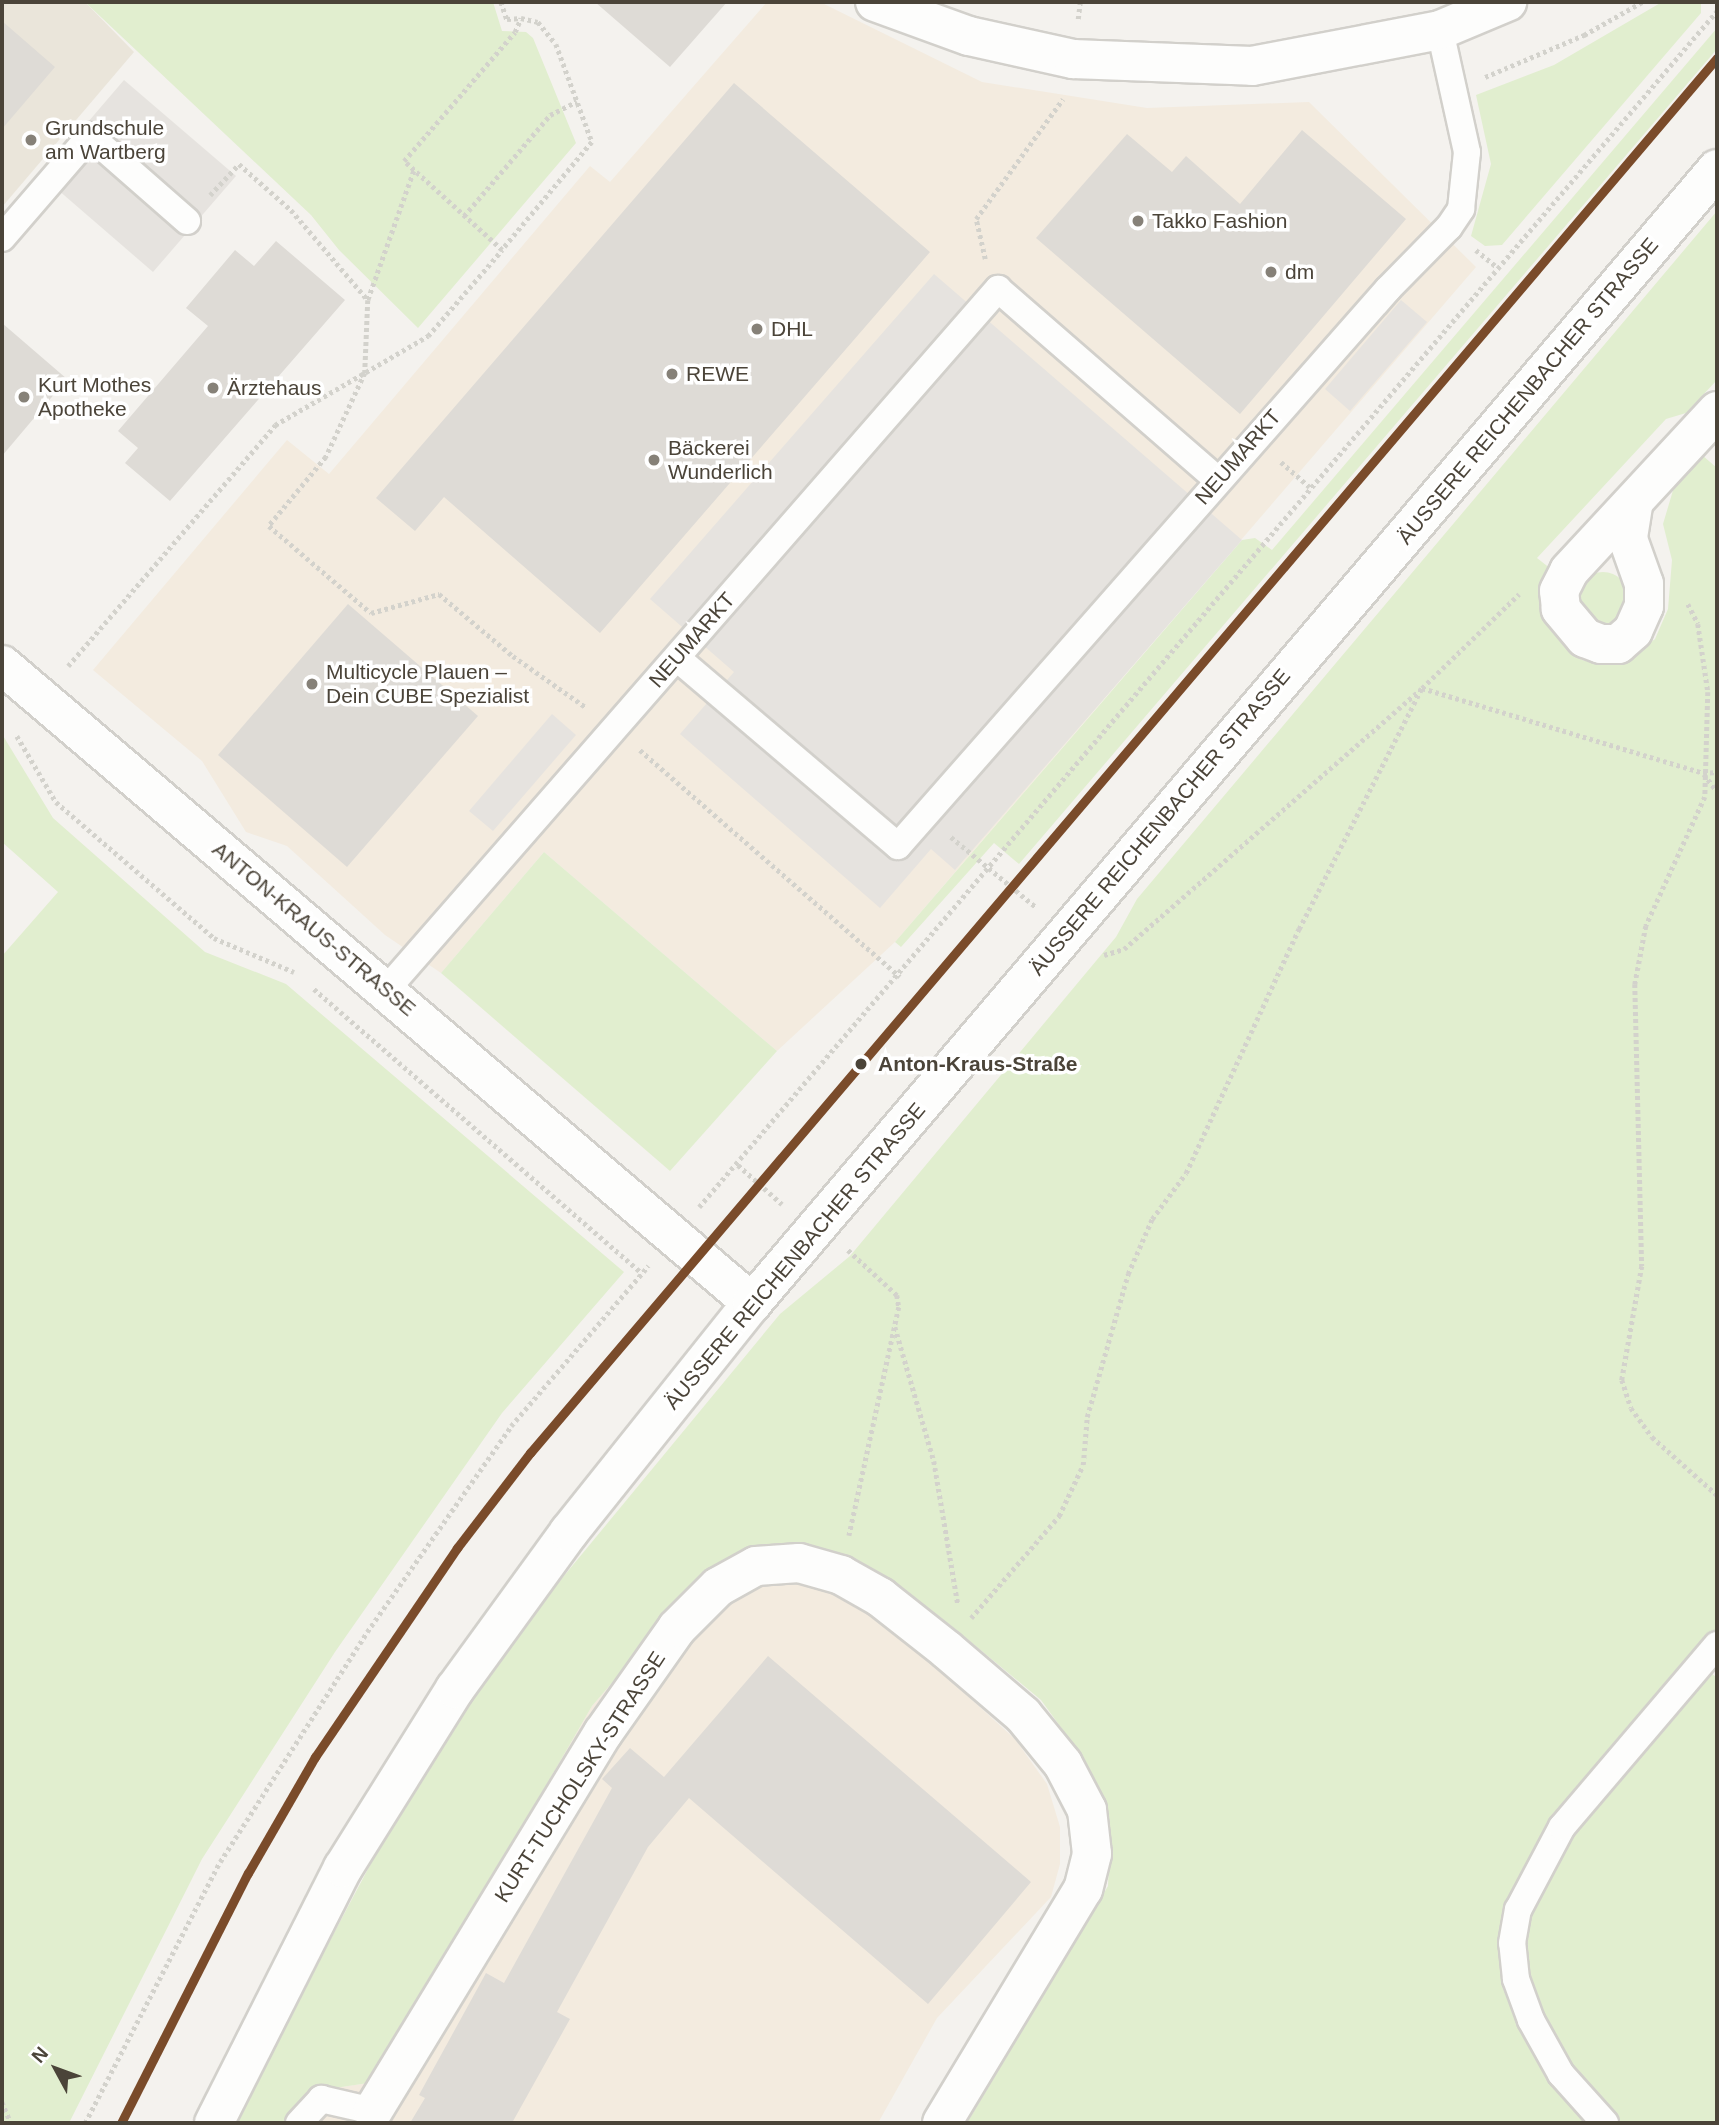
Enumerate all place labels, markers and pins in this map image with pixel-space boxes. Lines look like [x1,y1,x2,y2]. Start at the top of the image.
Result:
place label: Grundschule am Wartberg [45,115,166,165]
marker: Grundschule am Wartberg [23,132,39,148]
place label: Takko Fashion [1152,208,1287,234]
marker: Takko Fashion [1130,213,1146,229]
place label: dm [1285,259,1314,285]
marker: dm [1263,264,1279,280]
place label: DHL [771,316,813,342]
marker: DHL [749,321,765,337]
place label: REWE [686,361,749,387]
marker: REWE [664,366,680,382]
place label: Kurt Mothes Apotheke [38,372,151,422]
place label: Ärztehaus [227,375,322,401]
marker: Ärztehaus [205,380,221,396]
marker: Kurt Mothes Apotheke [16,389,32,405]
place label: Bäckerei Wunderlich [668,435,773,485]
marker: Bäckerei Wunderlich [646,452,662,468]
place label: Multicycle Plauen – Dein CUBE Spezialist [326,659,529,709]
marker: Multicycle Plauen – Dein CUBE Spezialist [304,676,320,692]
place label: Anton-Kraus-Straße [878,1051,1078,1077]
marker: Anton-Kraus-Straße [850,1053,872,1075]

